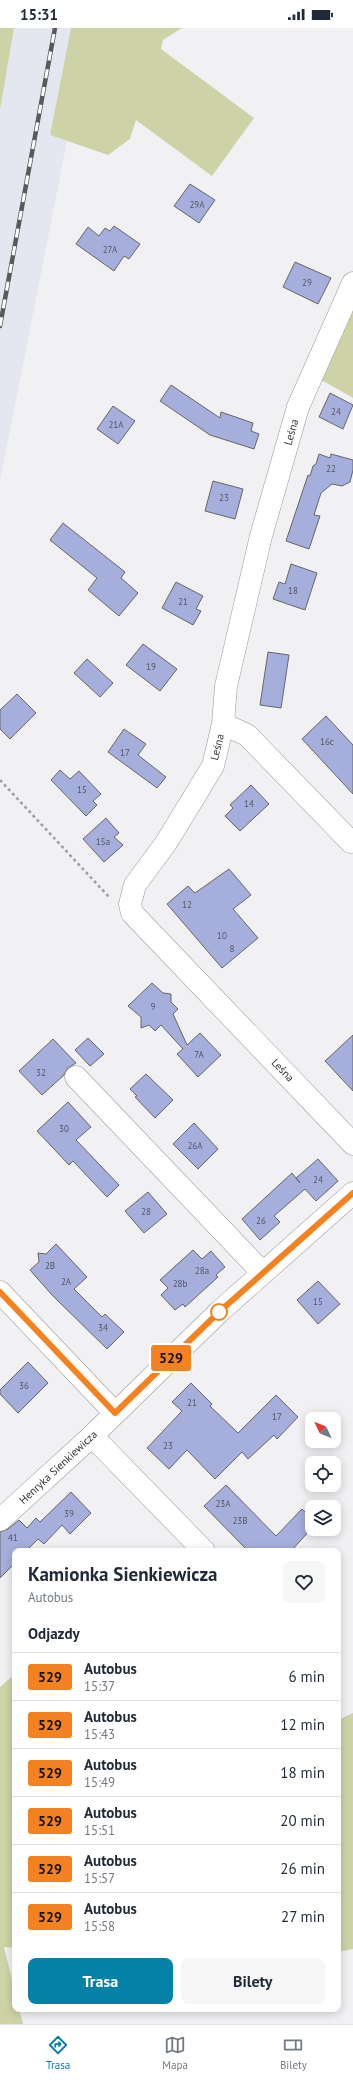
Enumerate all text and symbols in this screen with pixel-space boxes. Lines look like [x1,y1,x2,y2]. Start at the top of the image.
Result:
text: 15:31 [20,5,58,24]
house number: 29A [189,199,205,210]
house number: 27A [103,244,118,255]
house number: 29 [302,277,312,288]
house number: 24 [331,406,341,417]
street label: Leśna [281,417,301,447]
house number: 21A [108,419,124,430]
house number: 22 [326,463,336,474]
house number: 23 [219,492,229,503]
house number: 18 [288,585,298,596]
house number: 21 [178,596,188,607]
house number: 19 [146,661,156,672]
street label: Leśna [207,732,227,762]
house number: 16c [320,736,334,747]
house number: 17 [120,747,130,758]
house number: 15 [77,784,87,795]
house number: 14 [244,798,254,809]
house number: 15a [96,836,110,847]
house number: 12 [182,899,192,910]
house number: 10 [217,930,227,941]
house number: 8 [230,943,235,954]
house number: 9 [151,1001,156,1012]
house number: 7A [194,1049,205,1060]
street label: Leśna [269,1056,297,1084]
house number: 32 [36,1067,46,1078]
house number: 30 [59,1123,69,1134]
house number: 26A [187,1140,203,1151]
house number: 24 [313,1174,323,1185]
house number: 28 [141,1206,151,1217]
house number: 26 [256,1215,266,1226]
house number: 2B [45,1260,55,1271]
house number: 28a [195,1265,209,1276]
house number: 2A [61,1276,72,1287]
house number: 28b [173,1278,187,1289]
house number: 15 [313,1296,323,1307]
unlabelled marker [210,1303,228,1321]
house number: 34 [98,1322,108,1333]
line badge: 529 [148,1345,194,1371]
text: 529 [159,1349,183,1367]
house number: 36 [19,1380,29,1391]
house number: 21 [187,1397,197,1408]
house number: 17 [272,1411,282,1422]
north arrow [305,1412,341,1448]
map controls [305,1412,341,1536]
street label: Henryka Sienkiewicza [16,1427,100,1507]
house number: 23 [163,1440,173,1451]
button: locate [305,1456,341,1492]
house number: 23A [215,1498,231,1509]
button: layers [305,1500,341,1536]
house number: 39 [64,1508,74,1519]
house number: 23B [232,1515,248,1526]
house number: 41 [8,1532,18,1543]
button: heart [283,1561,325,1603]
text: Kamionka Sienkiewicza [28,1562,218,1586]
text: Autobus [28,1589,73,1606]
text: Odjazdy [28,1624,80,1643]
text: Autobus [84,1659,137,1678]
text: 6 min [288,1667,325,1686]
text: 529 [38,1668,62,1686]
text: 15:37 [84,1678,115,1695]
text: Autobus [84,1707,137,1726]
text: 12 min [280,1715,325,1734]
text: 529 [38,1716,62,1734]
text: 15:43 [84,1726,115,1743]
text: Autobus [84,1755,137,1774]
text: 18 min [280,1763,325,1782]
text: 529 [38,1764,62,1782]
text: 15:49 [84,1774,115,1791]
text: Autobus [84,1803,137,1822]
text: 20 min [280,1811,325,1830]
text: 529 [38,1812,62,1830]
text: 15:51 [84,1822,115,1839]
text: Autobus [84,1851,137,1870]
text: 26 min [280,1859,325,1878]
text: 529 [38,1860,62,1878]
text: 15:57 [84,1870,115,1887]
text: Autobus [84,1899,137,1918]
text: 27 min [281,1907,325,1926]
text: 529 [38,1908,62,1926]
text: 15:58 [84,1918,115,1935]
button: Trasa [28,1958,173,2004]
button: Bilety [181,1958,325,2004]
tab: Trasa [46,2034,70,2072]
tab: Mapa [162,2034,188,2072]
tab: Bilety [280,2034,307,2072]

